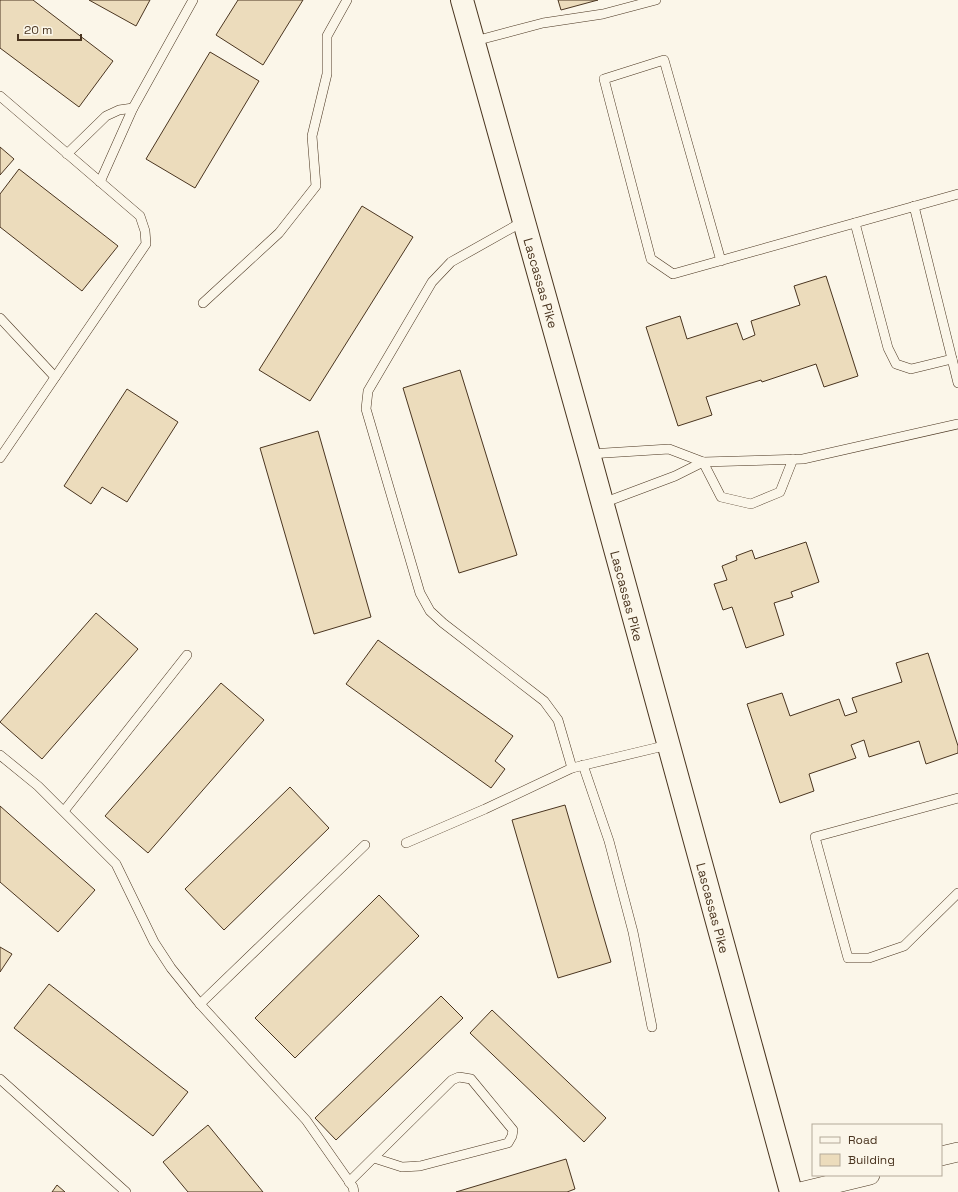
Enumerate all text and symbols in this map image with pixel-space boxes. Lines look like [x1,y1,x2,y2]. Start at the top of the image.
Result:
scale bar [18,16,81,42]
text: 20 m [24,22,52,38]
street label: Lascassas Pike [520,236,562,330]
street label: Lascassas Pike [606,549,647,643]
street label: Lascassas Pike [692,861,733,955]
legend [812,1124,942,1176]
text: Road [848,1132,877,1148]
text: Building [848,1152,895,1168]

